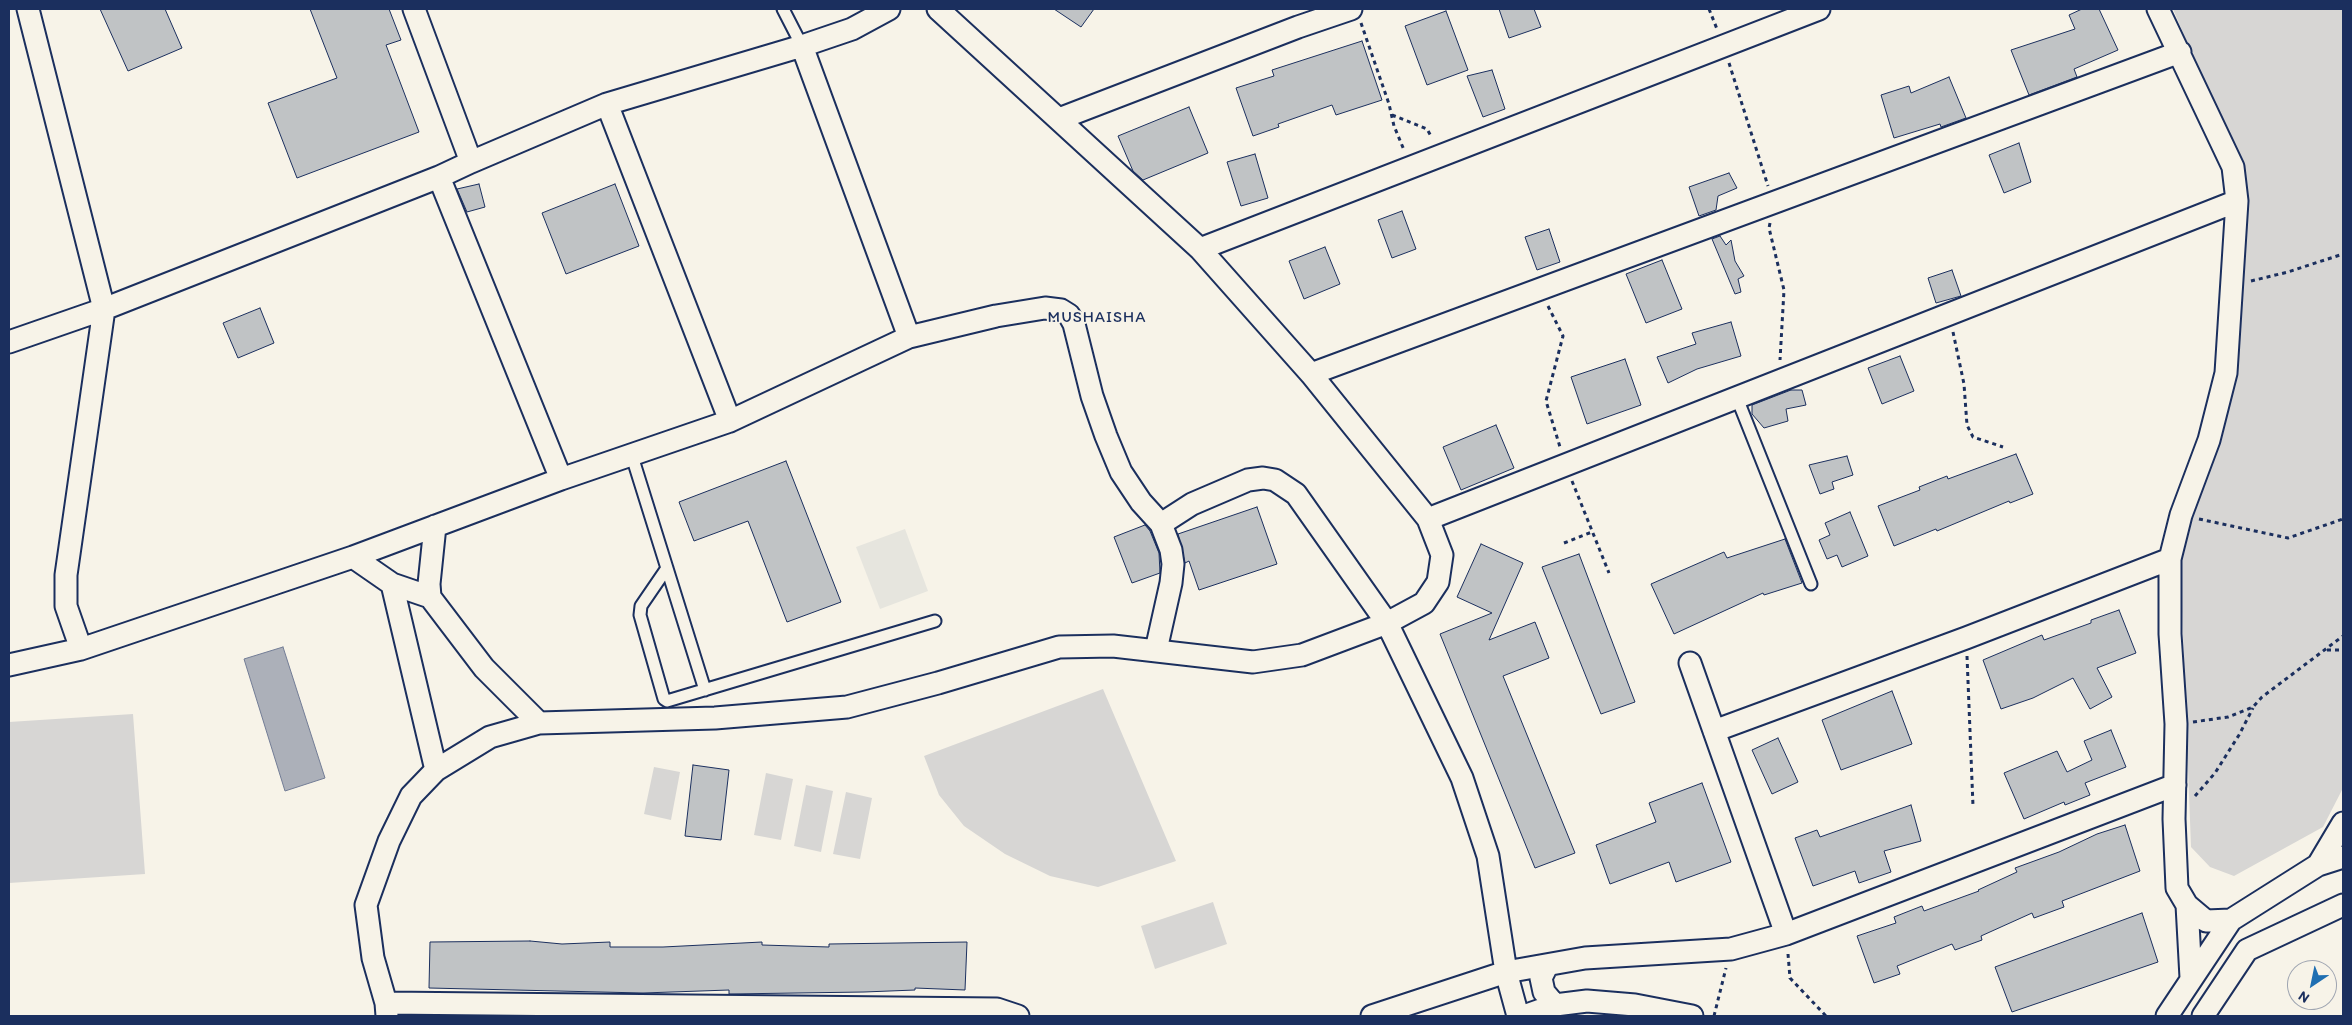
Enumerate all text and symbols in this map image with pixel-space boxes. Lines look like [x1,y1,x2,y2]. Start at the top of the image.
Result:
district label: MUSHAISHA [1046,308,1148,328]
north arrow [2287,960,2337,1010]
text: N [2295,987,2313,1007]

